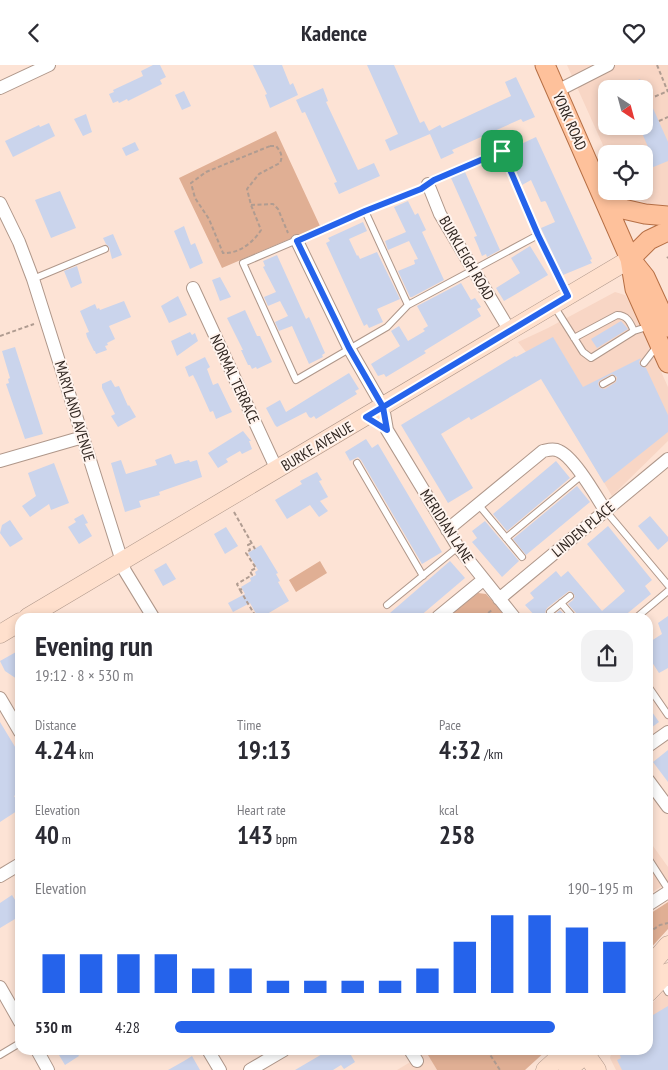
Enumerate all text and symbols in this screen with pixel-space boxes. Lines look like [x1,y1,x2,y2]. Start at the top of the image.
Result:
icon: back [20,19,48,47]
text: Kadence [301,19,367,47]
icon: heart [620,19,648,47]
north arrow [598,80,652,135]
map controls [598,80,653,200]
street label: YORK ROAD [549,89,591,153]
pin [481,130,523,172]
icon: arrive [488,137,516,165]
button: locate [598,145,653,200]
street label: BURKLEIGH ROAD [435,213,499,304]
street label: NORMAL TERRACE [206,332,264,426]
street label: MARYLAND AVENUE [51,358,99,464]
street label: BURKE AVENUE [277,417,357,475]
street label: MERIDIAN LANE [416,485,478,567]
street label: LINDEN PLACE [548,497,618,561]
text: Evening run [35,627,153,664]
button: share [581,630,633,682]
text: 19:12 · 8 × 530 m [35,665,133,685]
text: Distance [35,716,76,734]
text: Time [237,716,261,734]
text: Pace [439,716,461,734]
text: 4.24 [35,734,76,766]
text: 19:13 [237,734,291,766]
text: 4:32 [439,734,481,766]
text: km [76,745,94,763]
text: /km [481,745,503,763]
text: Elevation [35,801,80,819]
text: Heart rate [237,801,286,819]
text: kcal [439,801,458,819]
text: 40 [35,819,59,851]
text: 143 [237,819,273,851]
text: 258 [439,819,475,851]
text: m [59,830,71,848]
text: bpm [273,830,297,848]
text: Elevation [35,878,86,898]
text: 190–195 m [568,878,633,898]
text: 530 m [35,1017,72,1037]
text: 4:28 [115,1017,140,1037]

